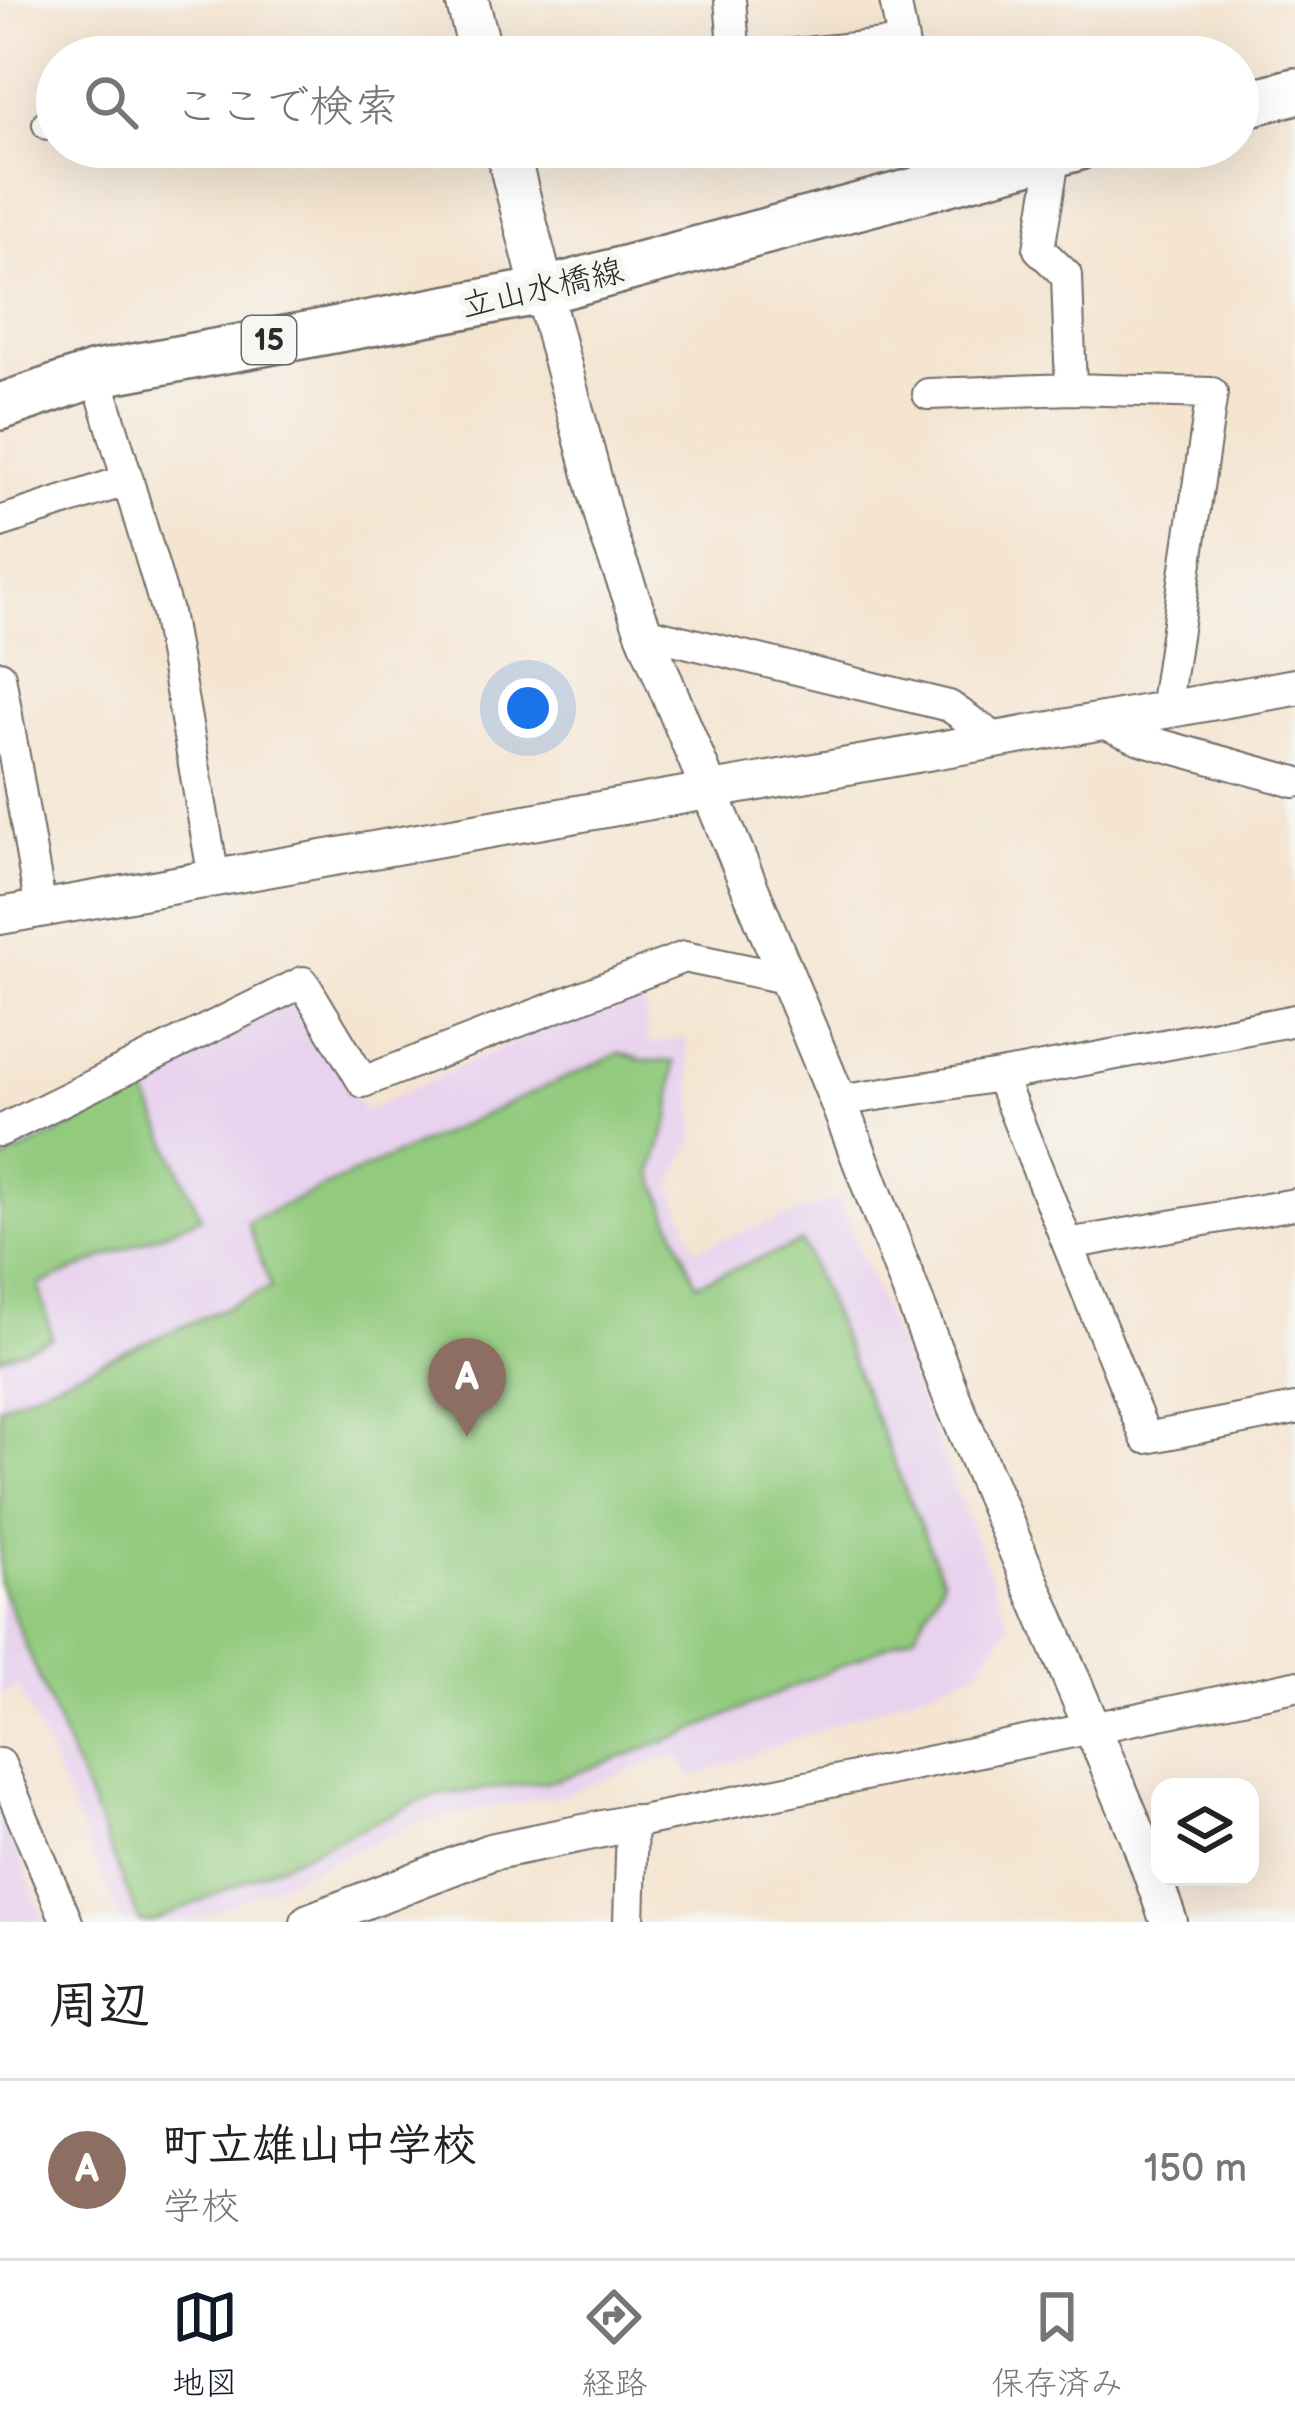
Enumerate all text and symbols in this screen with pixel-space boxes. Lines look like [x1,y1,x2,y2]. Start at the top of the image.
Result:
search box [36,36,1259,168]
icon: search [78,69,144,135]
text: ここで検索 [174,80,399,135]
street label: 立山水橋線 [458,251,627,327]
road number: 15 [242,316,296,364]
your location [498,678,558,738]
pin: A [428,1338,506,1437]
map controls [1151,1778,1259,1886]
button: layers [1151,1778,1259,1886]
text: 周辺 [48,1976,150,2037]
text: 町立雄山中学校 [162,2119,477,2174]
text: A [75,2146,99,2193]
text: 150 m [1144,2146,1247,2193]
text: 学校 [162,2184,240,2231]
tab: 地図 [172,2284,238,2404]
tab: 経路 [581,2284,647,2404]
tab: 保存済み [991,2284,1123,2404]

